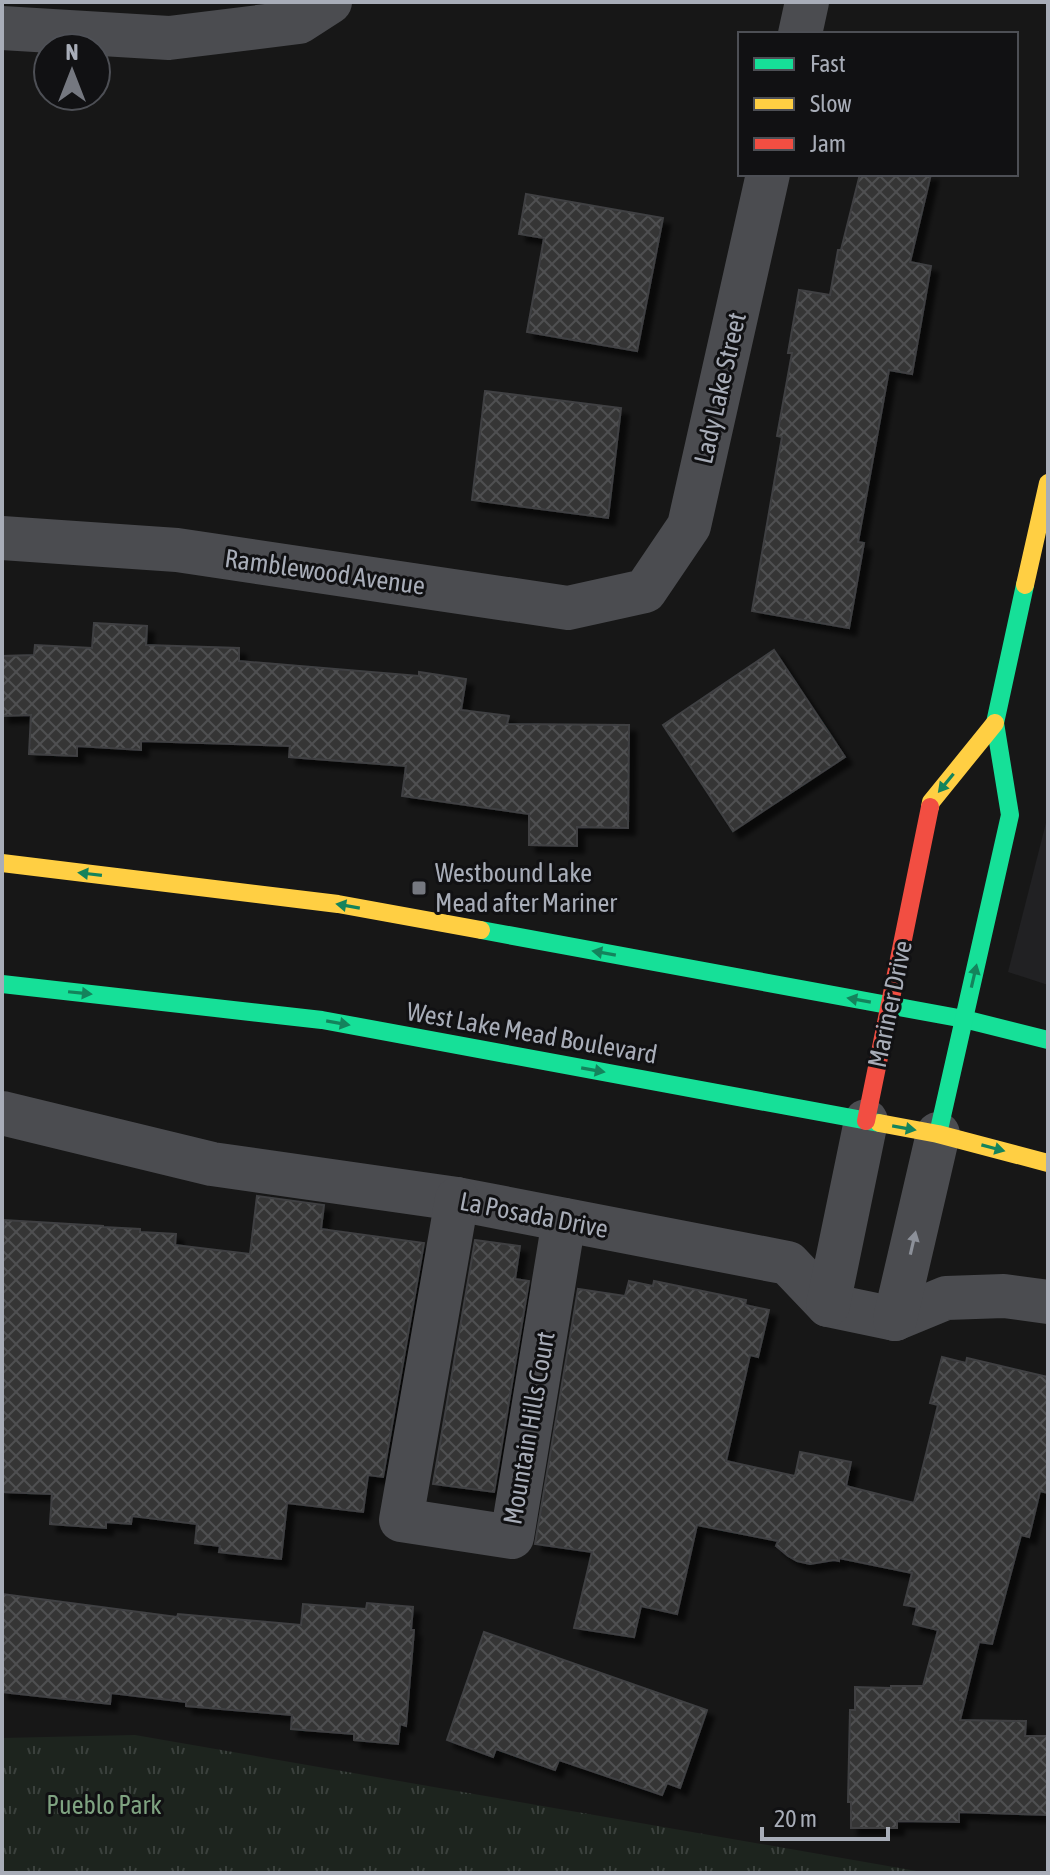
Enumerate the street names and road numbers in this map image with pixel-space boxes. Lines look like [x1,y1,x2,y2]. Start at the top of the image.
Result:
street label: Lady Lake Street [688,309,752,467]
street label: Ramblewood Avenue [223,543,427,601]
street label: Mariner Drive [862,938,918,1070]
street label: West Lake Mead Boulevard [405,996,659,1070]
street label: La Posada Drive [457,1186,611,1244]
street label: Mountain Hills Court [497,1329,561,1527]

